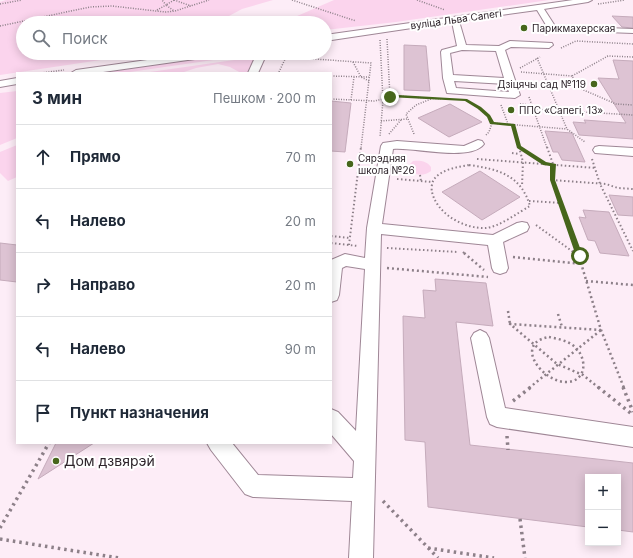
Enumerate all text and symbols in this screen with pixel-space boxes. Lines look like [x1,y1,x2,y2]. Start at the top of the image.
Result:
street label: вуліца Льва Сапегі [410,7,502,31]
search box [16,16,332,60]
place label: Парикмахерская [532,22,615,34]
marker: Парикмахерская [519,23,529,33]
icon: search [30,27,52,49]
text: Поиск [62,29,108,48]
place label: Дзіцячы сад №119 [497,78,586,90]
marker: Дзіцячы сад №119 [589,79,599,89]
text: 3 мин [32,88,82,108]
route end [381,88,399,106]
text: Пешком · 200 m [213,90,316,106]
place label: ППС «Сапегі, 13» [519,104,603,116]
marker: ППС «Сапегі, 13» [506,105,516,115]
icon: ahead [32,146,54,168]
text: Прямо [70,147,121,166]
text: 70 m [286,149,316,165]
place label: Сярэдняя школа №26 [358,152,415,176]
marker: Сярэдняя школа №26 [345,159,355,169]
icon: left [32,210,54,232]
text: Налево [70,211,126,230]
text: 20 m [285,213,316,229]
route start [571,247,589,265]
icon: right [32,274,54,296]
text: Направо [70,275,135,294]
text: 20 m [285,277,316,293]
icon: left [32,338,54,360]
text: Налево [70,339,126,358]
text: 90 m [285,341,316,357]
icon: arrive [32,402,54,424]
text: Пункт назначения [70,403,209,422]
place label: Дом дзвярэй [64,452,155,469]
marker: Дом дзвярэй [51,456,61,466]
map controls [585,474,621,546]
button: + [585,474,621,510]
button: − [585,510,621,546]

